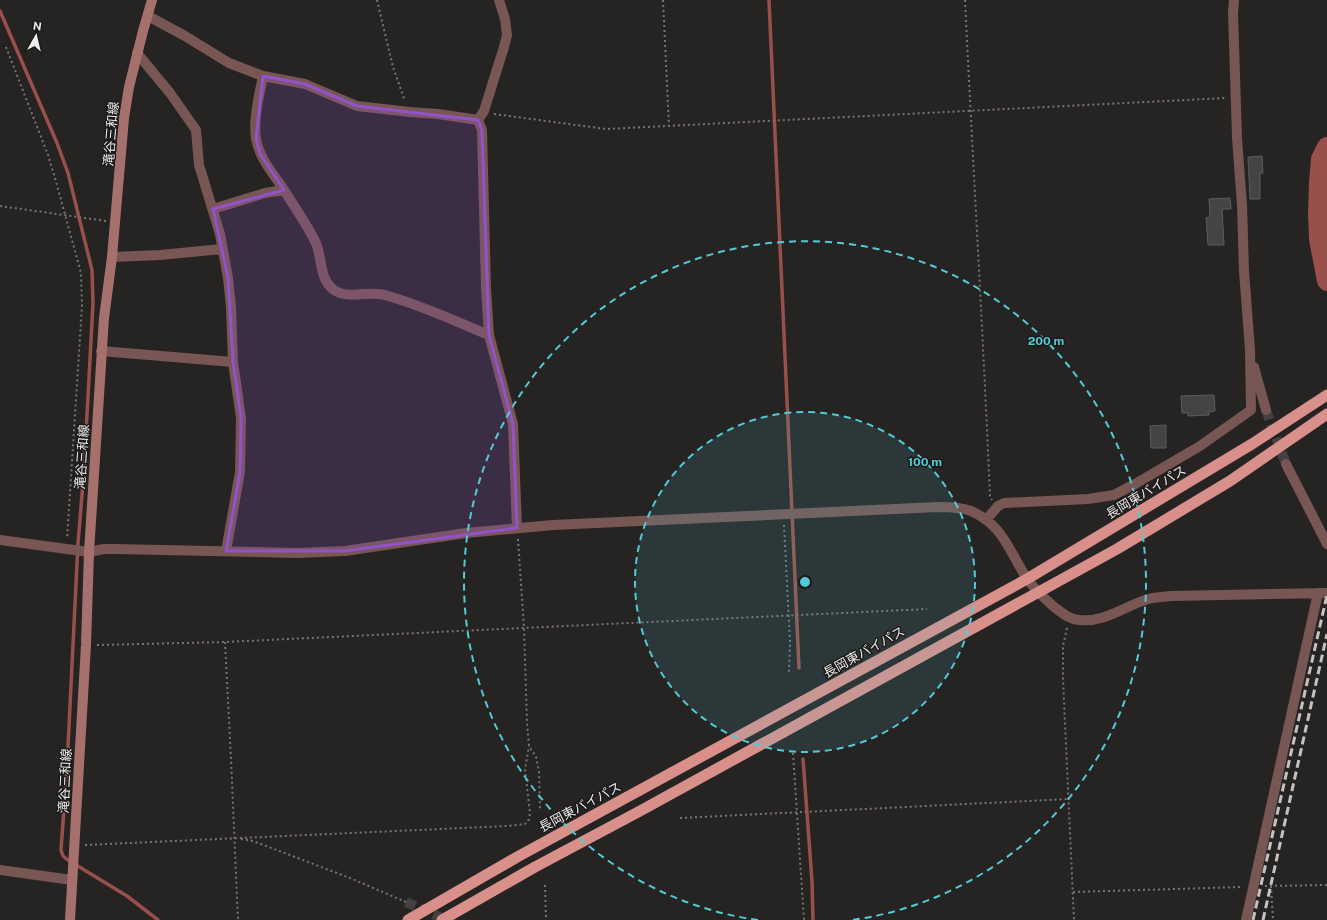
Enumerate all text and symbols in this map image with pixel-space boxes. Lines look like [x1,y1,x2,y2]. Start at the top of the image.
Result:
north arrow [16,16,56,56]
text: N [32,20,42,33]
street label: 滝谷三和線 [101,101,121,167]
text: 200 m [1028,334,1064,348]
street label: 滝谷三和線 [72,424,92,490]
text: 100 m [908,455,942,469]
street label: 長岡東バイパス [1103,462,1189,522]
centre of rings [798,575,812,589]
street label: 長岡東バイパス [821,623,907,681]
street label: 滝谷三和線 [56,748,74,814]
street label: 長岡東バイパス [536,779,624,835]

